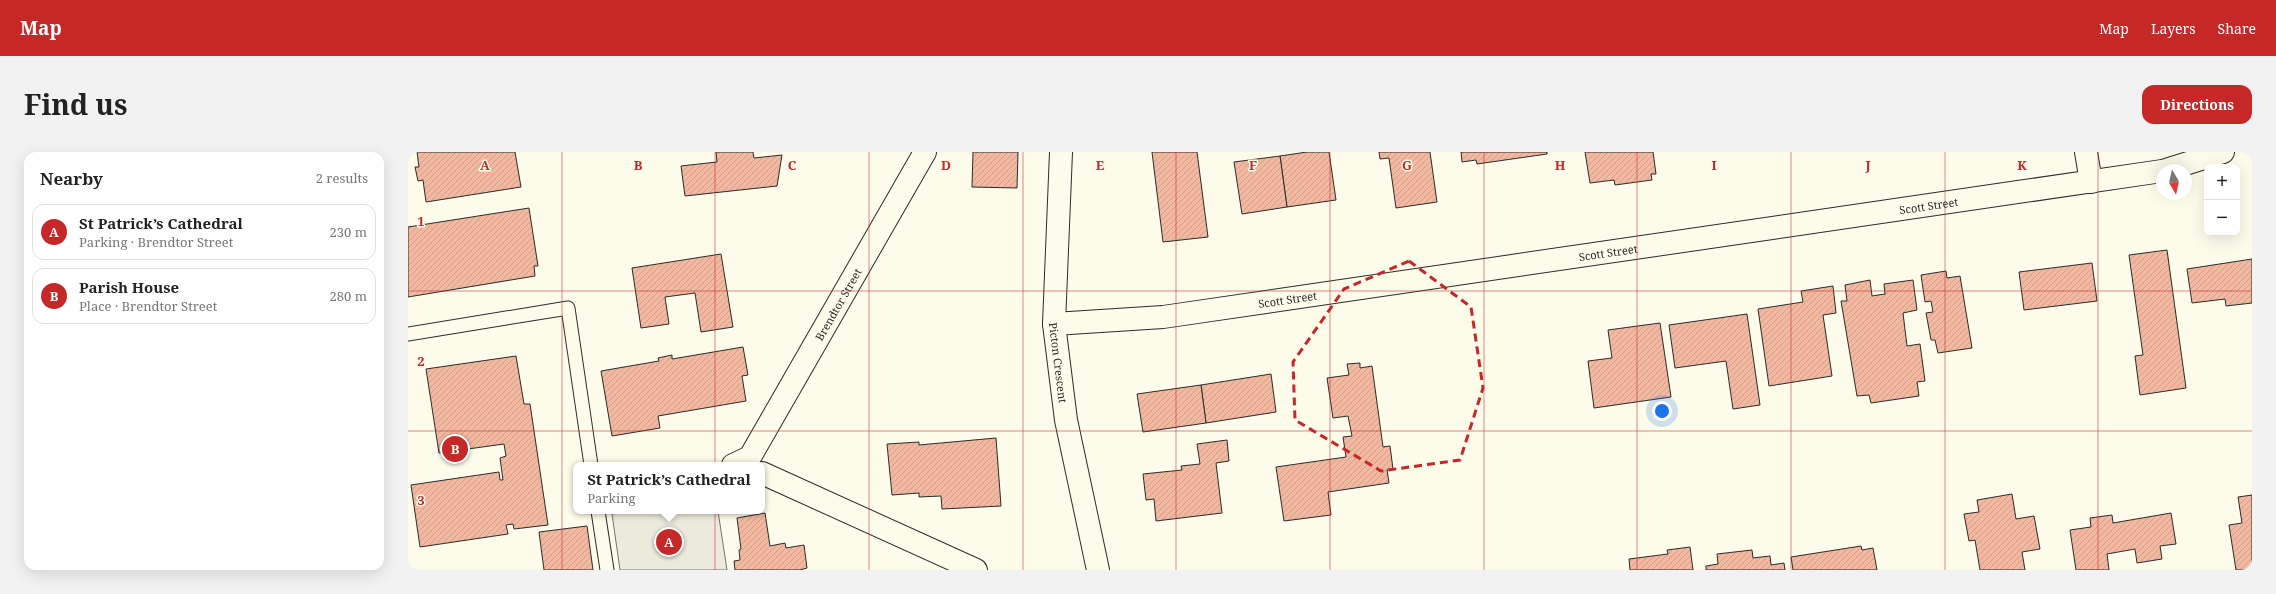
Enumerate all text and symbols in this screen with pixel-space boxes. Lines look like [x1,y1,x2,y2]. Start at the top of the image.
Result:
text: Map [20,15,62,41]
text: Map [2099,19,2129,38]
text: Layers [2151,19,2196,38]
text: Share [2218,19,2256,38]
text: Find us [24,85,128,123]
button: Directions [2142,85,2252,124]
text: A [480,156,490,174]
text: B [634,156,643,174]
text: C [788,156,797,174]
text: D [941,156,951,174]
text: E [1096,156,1105,174]
text: F [1249,156,1257,174]
text: G [1402,156,1412,174]
text: H [1555,156,1566,174]
text: I [1711,156,1717,174]
text: J [1864,156,1871,174]
text: K [2017,156,2027,174]
north arrow [2156,164,2192,200]
map controls [2204,164,2240,236]
button: + [2204,164,2240,200]
text: Nearby [40,167,103,190]
text: 2 results [316,169,368,187]
street label: Scott Street [1898,193,1959,217]
button: − [2204,200,2240,236]
text: 1 [417,212,425,230]
text: St Patrick’s Cathedral [79,213,243,233]
text: A [49,223,59,241]
text: 230 m [330,223,367,241]
text: Parking · Brendtor Street [79,233,233,251]
street label: Scott Street [1578,240,1638,264]
street label: Brendtor Street [811,265,864,343]
text: Parish House [79,277,179,297]
text: B [50,287,58,305]
text: 280 m [330,287,367,305]
street label: Scott Street [1257,287,1318,311]
text: Place · Brendtor Street [79,297,217,315]
street label: Picton Crescent [1046,321,1071,404]
text: 2 [417,352,425,370]
your location [1652,401,1672,421]
pin: B [442,434,468,464]
popup [573,462,765,514]
text: St Patrick’s Cathedral [587,469,751,489]
text: Parking [587,489,636,507]
text: 3 [417,491,425,509]
pin: A [656,527,682,557]

